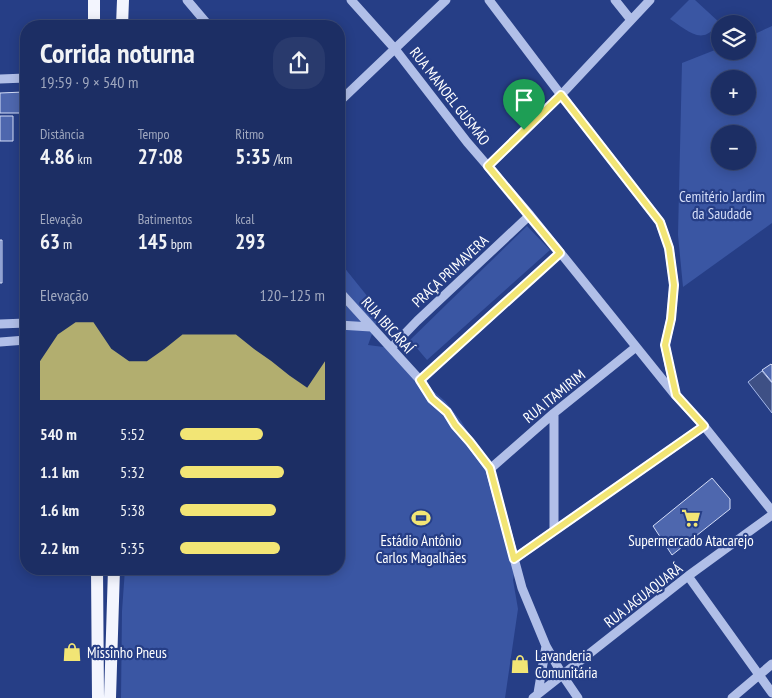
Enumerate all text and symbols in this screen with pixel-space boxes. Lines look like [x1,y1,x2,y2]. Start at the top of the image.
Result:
map controls [711,15,756,170]
button: layers [711,15,756,60]
text: Corrida noturna [40,34,195,71]
button: share [273,37,325,89]
street label: RUA MANOEL GUSMÃO [406,43,494,149]
button: + [711,70,756,115]
text: 19:59 · 9 × 540 m [40,72,138,92]
pin [503,79,545,130]
icon: arrive [510,86,538,114]
text: Distância [40,125,84,143]
text: Tempo [138,125,170,143]
text: Ritmo [235,125,264,143]
button: − [711,125,756,170]
text: 4.86 [40,143,75,170]
text: 27:08 [138,143,183,170]
text: 5:35 [235,143,271,170]
text: km [75,150,92,168]
text: /km [271,150,292,168]
park label: Cemitério Jardim da Saudade [679,187,765,223]
text: Elevação [40,210,82,228]
text: Batimentos [138,210,192,228]
text: kcal [235,210,254,228]
text: 63 [40,228,60,255]
text: 145 [138,228,168,255]
text: 293 [235,228,265,255]
street label: PRAÇA PRIMAVERA [408,230,493,311]
text: m [60,235,72,253]
text: bpm [168,235,192,253]
text: Elevação [40,285,89,305]
text: 120–125 m [260,285,325,305]
street label: RUA IBICARAÍ [358,293,419,358]
street label: RUA ITAMIRIM [519,365,589,427]
text: 540 m [40,424,77,444]
text: 5:52 [120,424,145,444]
text: 1.1 km [40,462,79,482]
text: 5:32 [120,462,145,482]
text: 1.6 km [40,500,79,520]
text: 5:38 [120,500,145,520]
sports icon: Estádio Antônio Carlos Magalhães [410,507,432,529]
supermarket icon: Supermercado Atacarejo [680,507,702,529]
place label: Estádio Antônio Carlos Magalhães [376,531,466,567]
place label: Supermercado Atacarejo [628,531,754,550]
text: 2.2 km [40,538,79,558]
text: 5:35 [120,538,145,558]
street label: RUA JAGUAQUARÁ [600,558,687,632]
shop icon: Missinho Pneus [61,641,83,663]
place label: Missinho Pneus [87,643,167,662]
place label: Lavanderia Comunitária [535,646,598,682]
shop icon: Lavanderia Comunitária [509,653,531,675]

